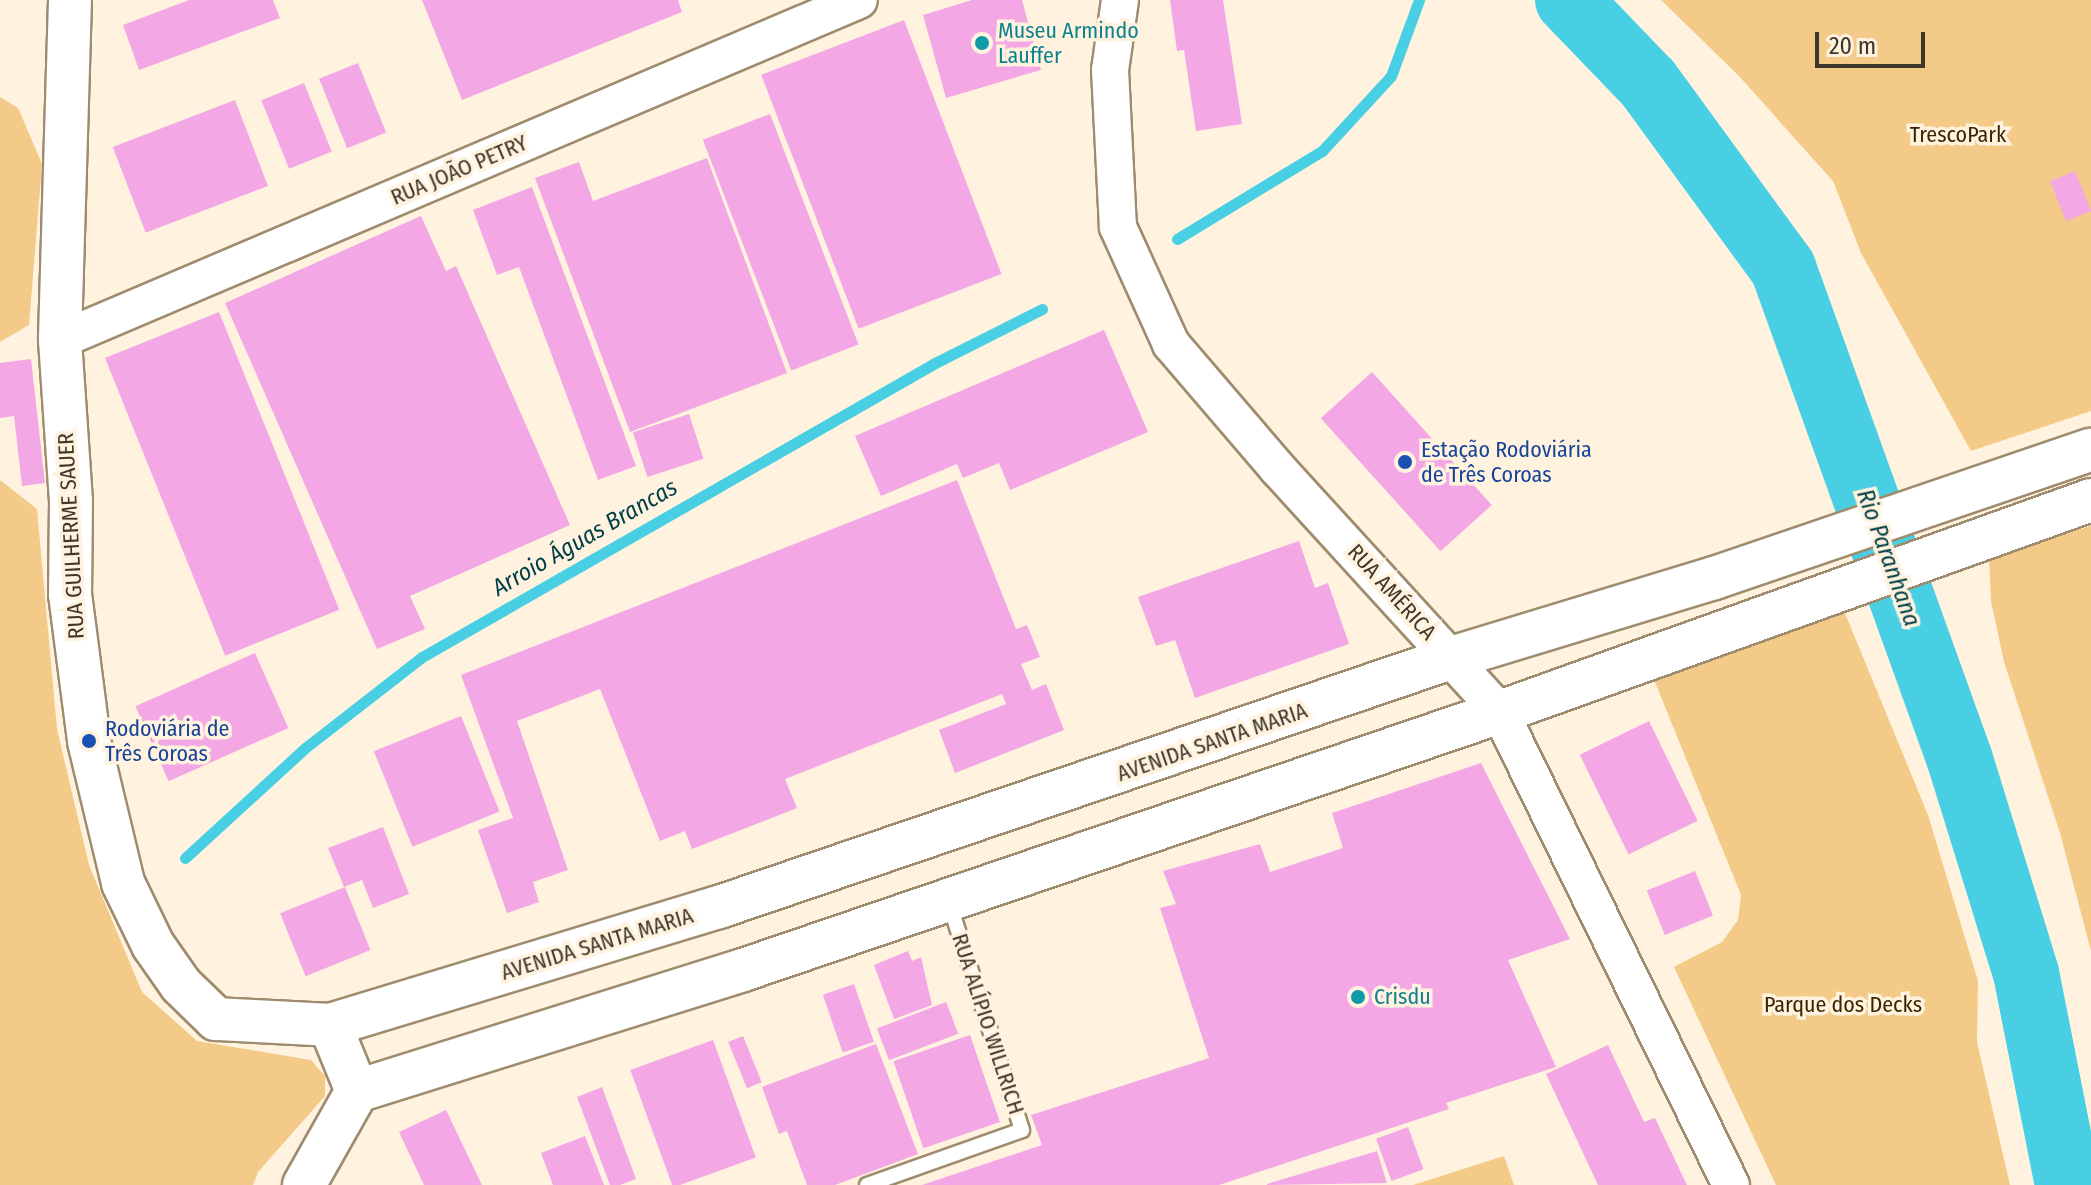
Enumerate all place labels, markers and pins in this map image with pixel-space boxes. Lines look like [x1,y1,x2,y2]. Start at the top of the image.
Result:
place label: Museu Armindo Lauffer [998,17,1139,68]
marker: Museu Armindo Lauffer [973,34,991,52]
place label: Estação Rodoviária de Três Coroas [1421,436,1592,488]
marker: Estação Rodoviária de Três Coroas [1396,453,1414,471]
place label: Rodoviária de Três Coroas [105,715,229,766]
marker: Rodoviária de Três Coroas [80,732,98,750]
place label: Crisdu [1374,984,1431,1010]
marker: Crisdu [1349,988,1367,1006]

